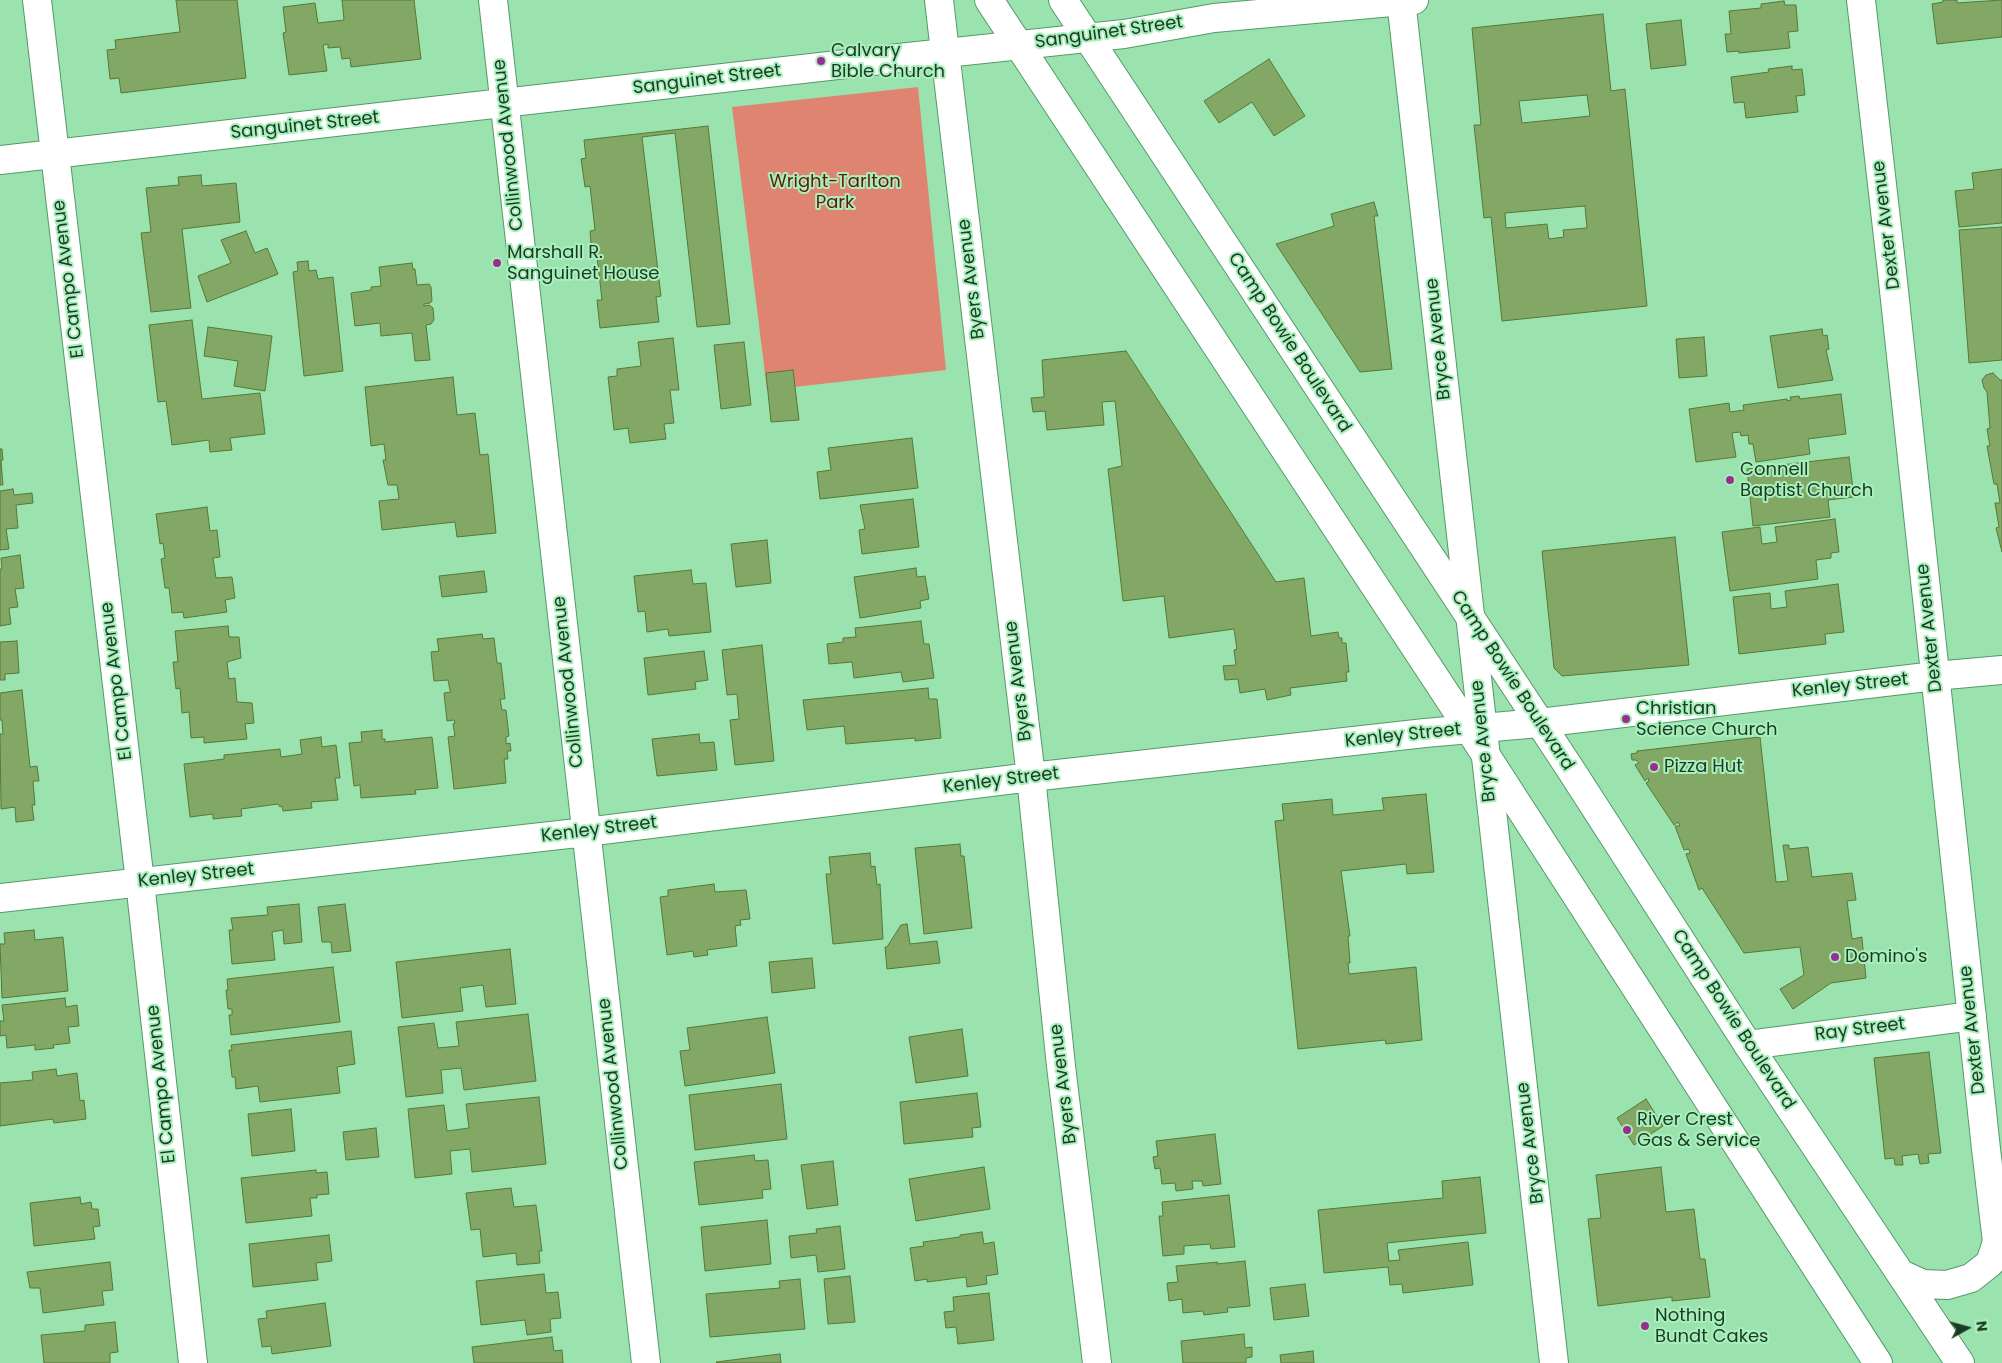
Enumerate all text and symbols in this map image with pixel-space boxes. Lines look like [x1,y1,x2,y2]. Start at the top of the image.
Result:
street label: Sanguinet Street [1034,12,1184,54]
place label: Calvary Bible Church [831,40,945,82]
marker: Calvary Bible Church [815,55,827,67]
street label: Collinwood Avenue [489,58,529,232]
street label: Sanguinet Street [632,60,782,100]
street label: Sanguinet Street [230,107,380,145]
street label: Dexter Avenue [1868,160,1906,290]
park label: Wright-Tarlton Park [769,171,901,213]
street label: El Campo Avenue [49,199,89,359]
street label: Byers Avenue [954,218,990,340]
place label: Marshall R. Sanguinet House [507,242,659,284]
street label: Camp Bowie Boulevard [1223,249,1355,437]
marker: Marshall R. Sanguinet House [491,257,503,269]
street label: Bryce Avenue [1422,277,1456,401]
place label: Connell Baptist Church [1740,459,1873,502]
marker: Connell Baptist Church [1724,474,1736,486]
street label: Dexter Avenue [1912,563,1948,693]
street label: Camp Bowie Boulevard [1446,587,1578,775]
street label: Collinwood Avenue [549,595,589,769]
street label: El Campo Avenue [97,601,137,761]
street label: Byers Avenue [1001,620,1037,742]
street label: Kenley Street [1791,669,1909,703]
street label: Bryce Avenue [1467,679,1501,803]
place label: Christian Science Church [1636,698,1778,741]
marker: Christian Science Church [1620,713,1632,725]
street label: Kenley Street [1344,719,1462,753]
place label: Pizza Hut [1664,756,1743,778]
marker: Pizza Hut [1648,761,1660,773]
street label: Kenley Street [942,763,1060,799]
street label: Kenley Street [540,812,658,848]
street label: Kenley Street [137,859,255,893]
street label: Camp Bowie Boulevard [1667,926,1799,1114]
place label: Domino's [1845,946,1928,968]
marker: Domino's [1829,951,1841,963]
street label: Dexter Avenue [1955,965,1991,1095]
street label: Collinwood Avenue [594,997,634,1171]
street label: El Campo Avenue [143,1004,181,1164]
street label: Ray Street [1814,1014,1906,1046]
street label: Byers Avenue [1046,1023,1082,1145]
street label: Bryce Avenue [1513,1081,1549,1205]
place label: River Crest Gas & Service [1637,1109,1761,1152]
marker: River Crest Gas & Service [1621,1124,1633,1136]
north arrow [1942,1303,1992,1353]
place label: Nothing Bundt Cakes [1655,1305,1768,1348]
marker: Nothing Bundt Cakes [1639,1320,1651,1332]
text: N [1971,1320,1992,1333]

